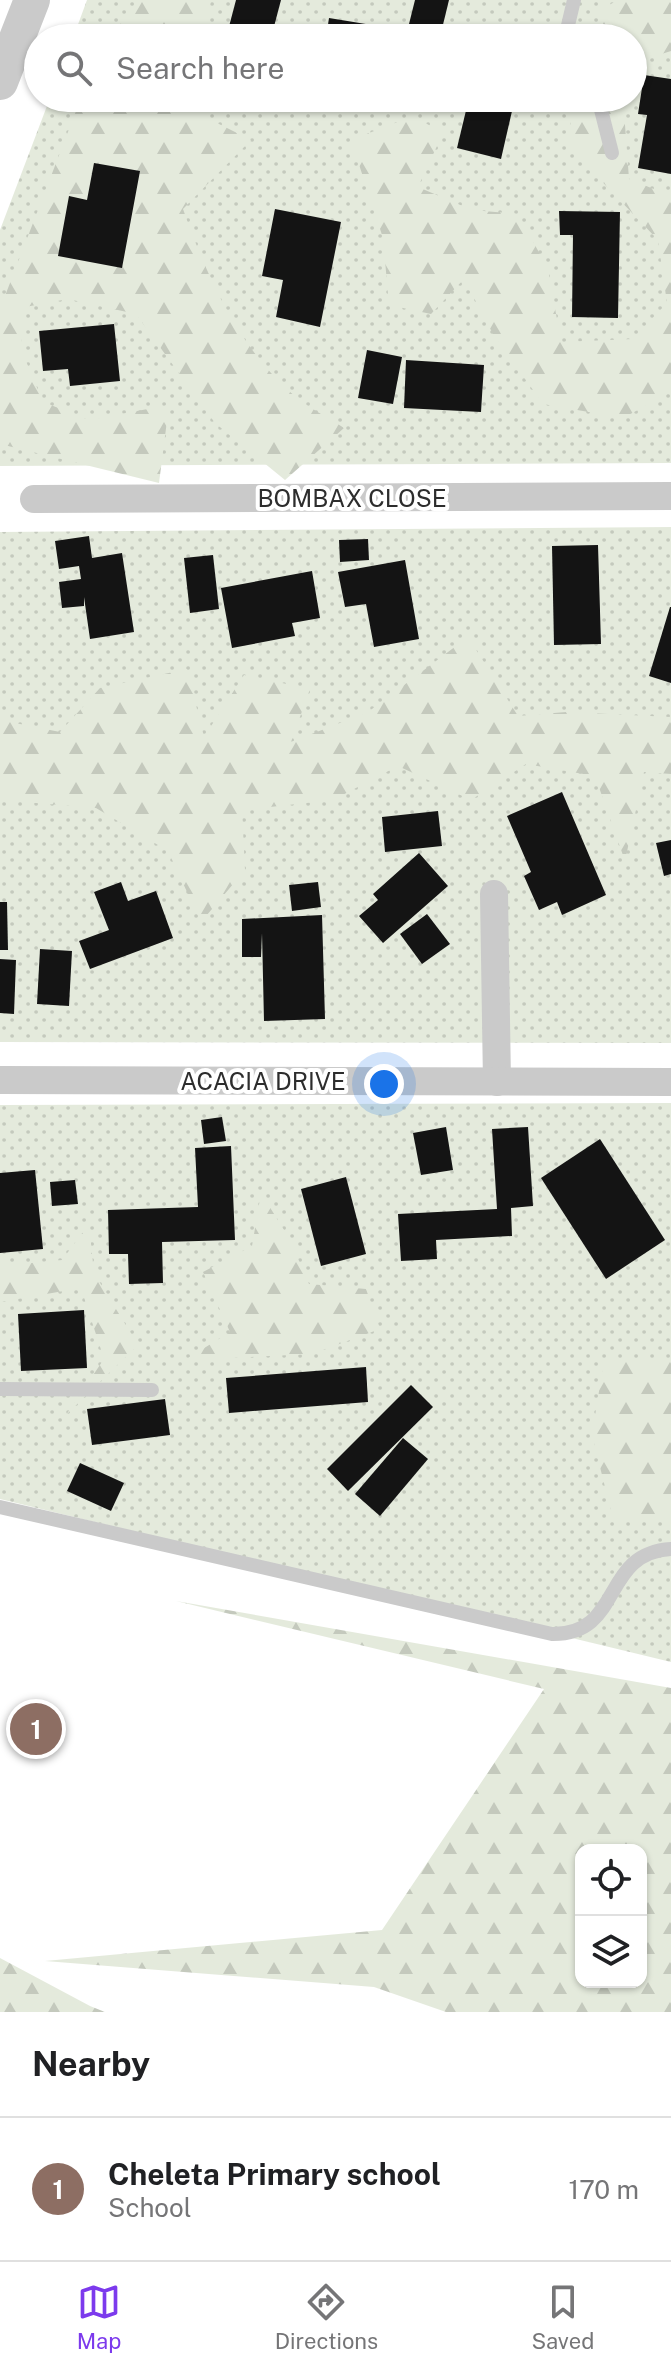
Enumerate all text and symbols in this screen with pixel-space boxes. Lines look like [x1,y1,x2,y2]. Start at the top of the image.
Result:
search box [24,24,647,112]
icon: search [52,46,96,90]
text: Search here [116,50,284,86]
street label: BOMBAX CLOSE [257,484,447,512]
your location [364,1064,404,1104]
street label: ACACIA DRIVE [180,1067,346,1095]
pin: 1 [10,1699,62,1759]
map controls [575,1844,647,1988]
button: locate [575,1844,647,1916]
button: layers [575,1916,647,1988]
text: Nearby [32,2044,150,2084]
text: Cheleta Primary school [108,2156,441,2192]
text: 1 [52,2174,64,2205]
text: 170 m [569,2174,639,2205]
text: School [108,2192,192,2223]
tab: Map [77,2280,121,2354]
tab: Directions [275,2280,378,2354]
tab: Saved [531,2280,594,2354]

